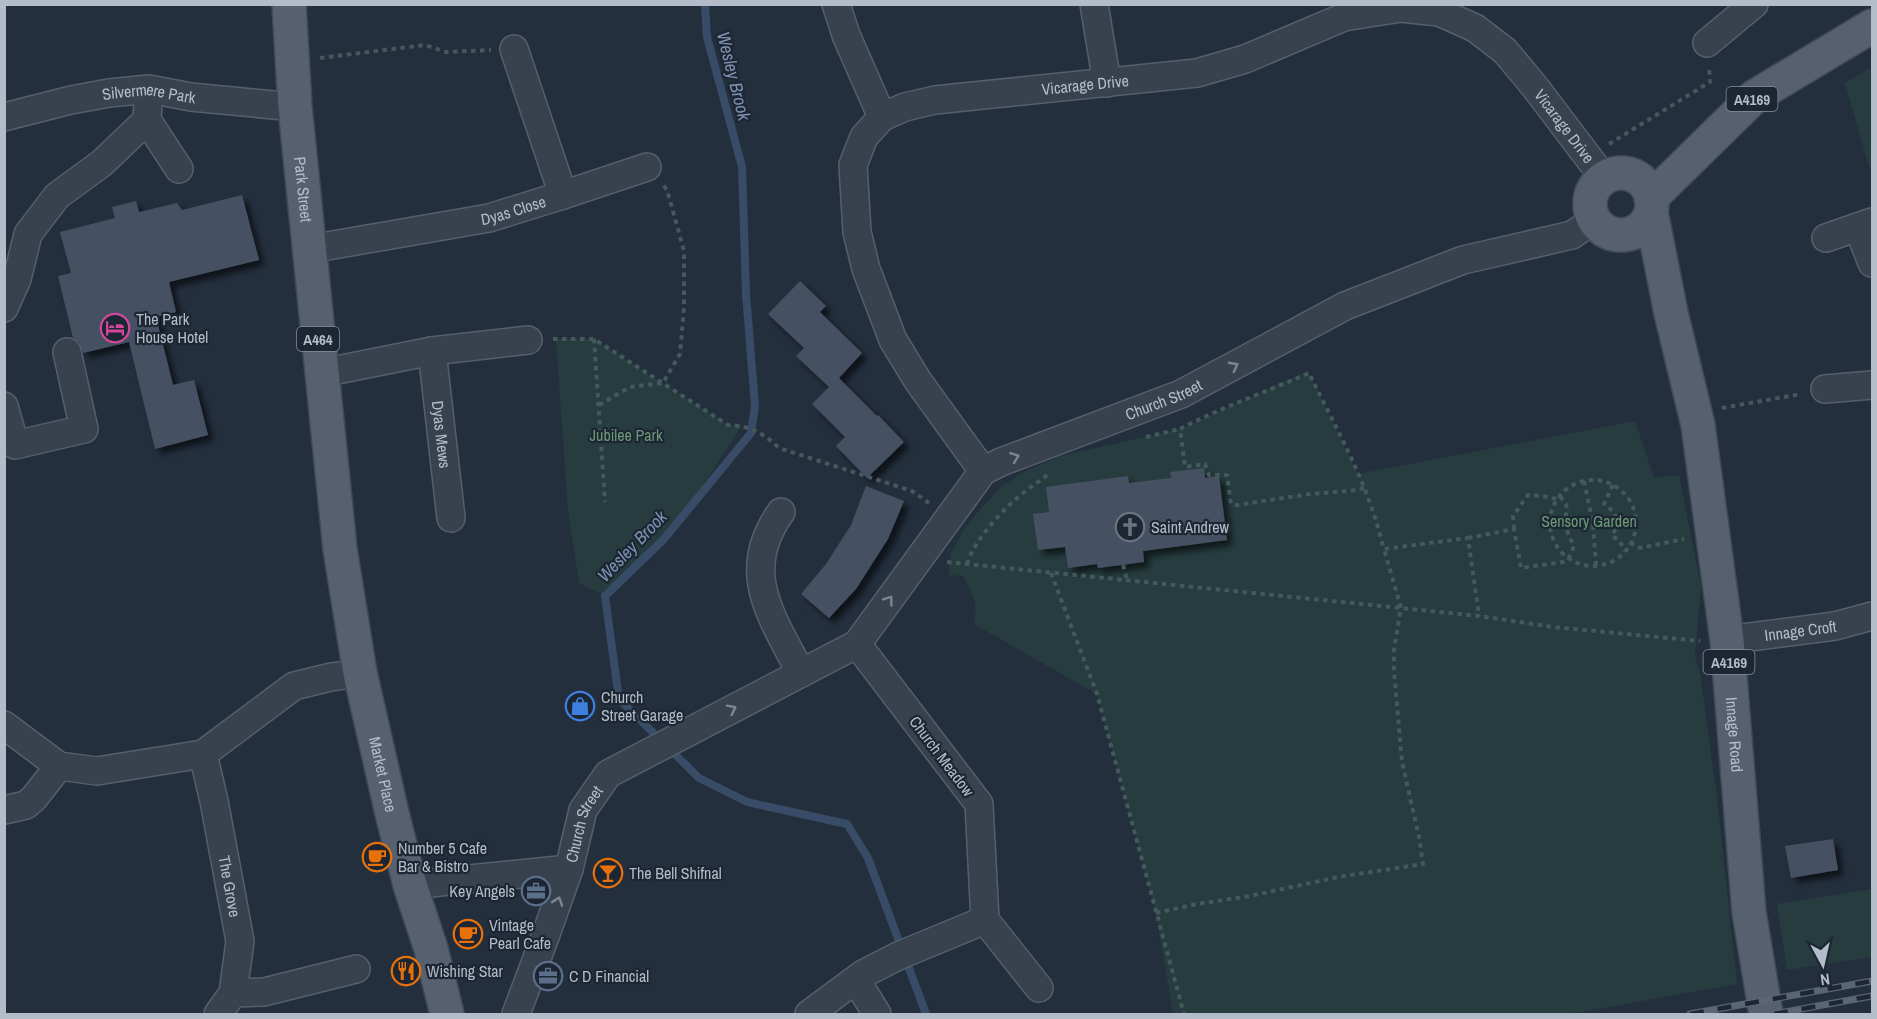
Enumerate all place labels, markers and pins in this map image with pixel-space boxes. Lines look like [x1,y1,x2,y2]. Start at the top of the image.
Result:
place label: The Park House Hotel [136,308,208,348]
hotel icon: The Park House Hotel [99,312,131,344]
church icon: Saint Andrew [1114,511,1146,543]
place label: Saint Andrew [1151,516,1230,538]
place label: Church Street Garage [601,686,683,726]
shop icon: Church Street Garage [564,690,596,722]
place label: Number 5 Cafe Bar & Bistro [398,837,487,877]
cafe icon: Number 5 Cafe Bar & Bistro [361,841,393,873]
bar icon: The Bell Shifnal [592,857,624,889]
place label: The Bell Shifnal [629,862,722,884]
office icon: Key Angels [520,875,552,907]
place label: Key Angels [449,880,515,902]
place label: Vintage Pearl Cafe [489,914,551,954]
cafe icon: Vintage Pearl Cafe [452,918,484,950]
restaurant icon: Wishing Star [390,955,422,987]
place label: Wishing Star [427,960,503,982]
office icon: C D Financial [532,960,564,992]
place label: C D Financial [569,965,649,987]

